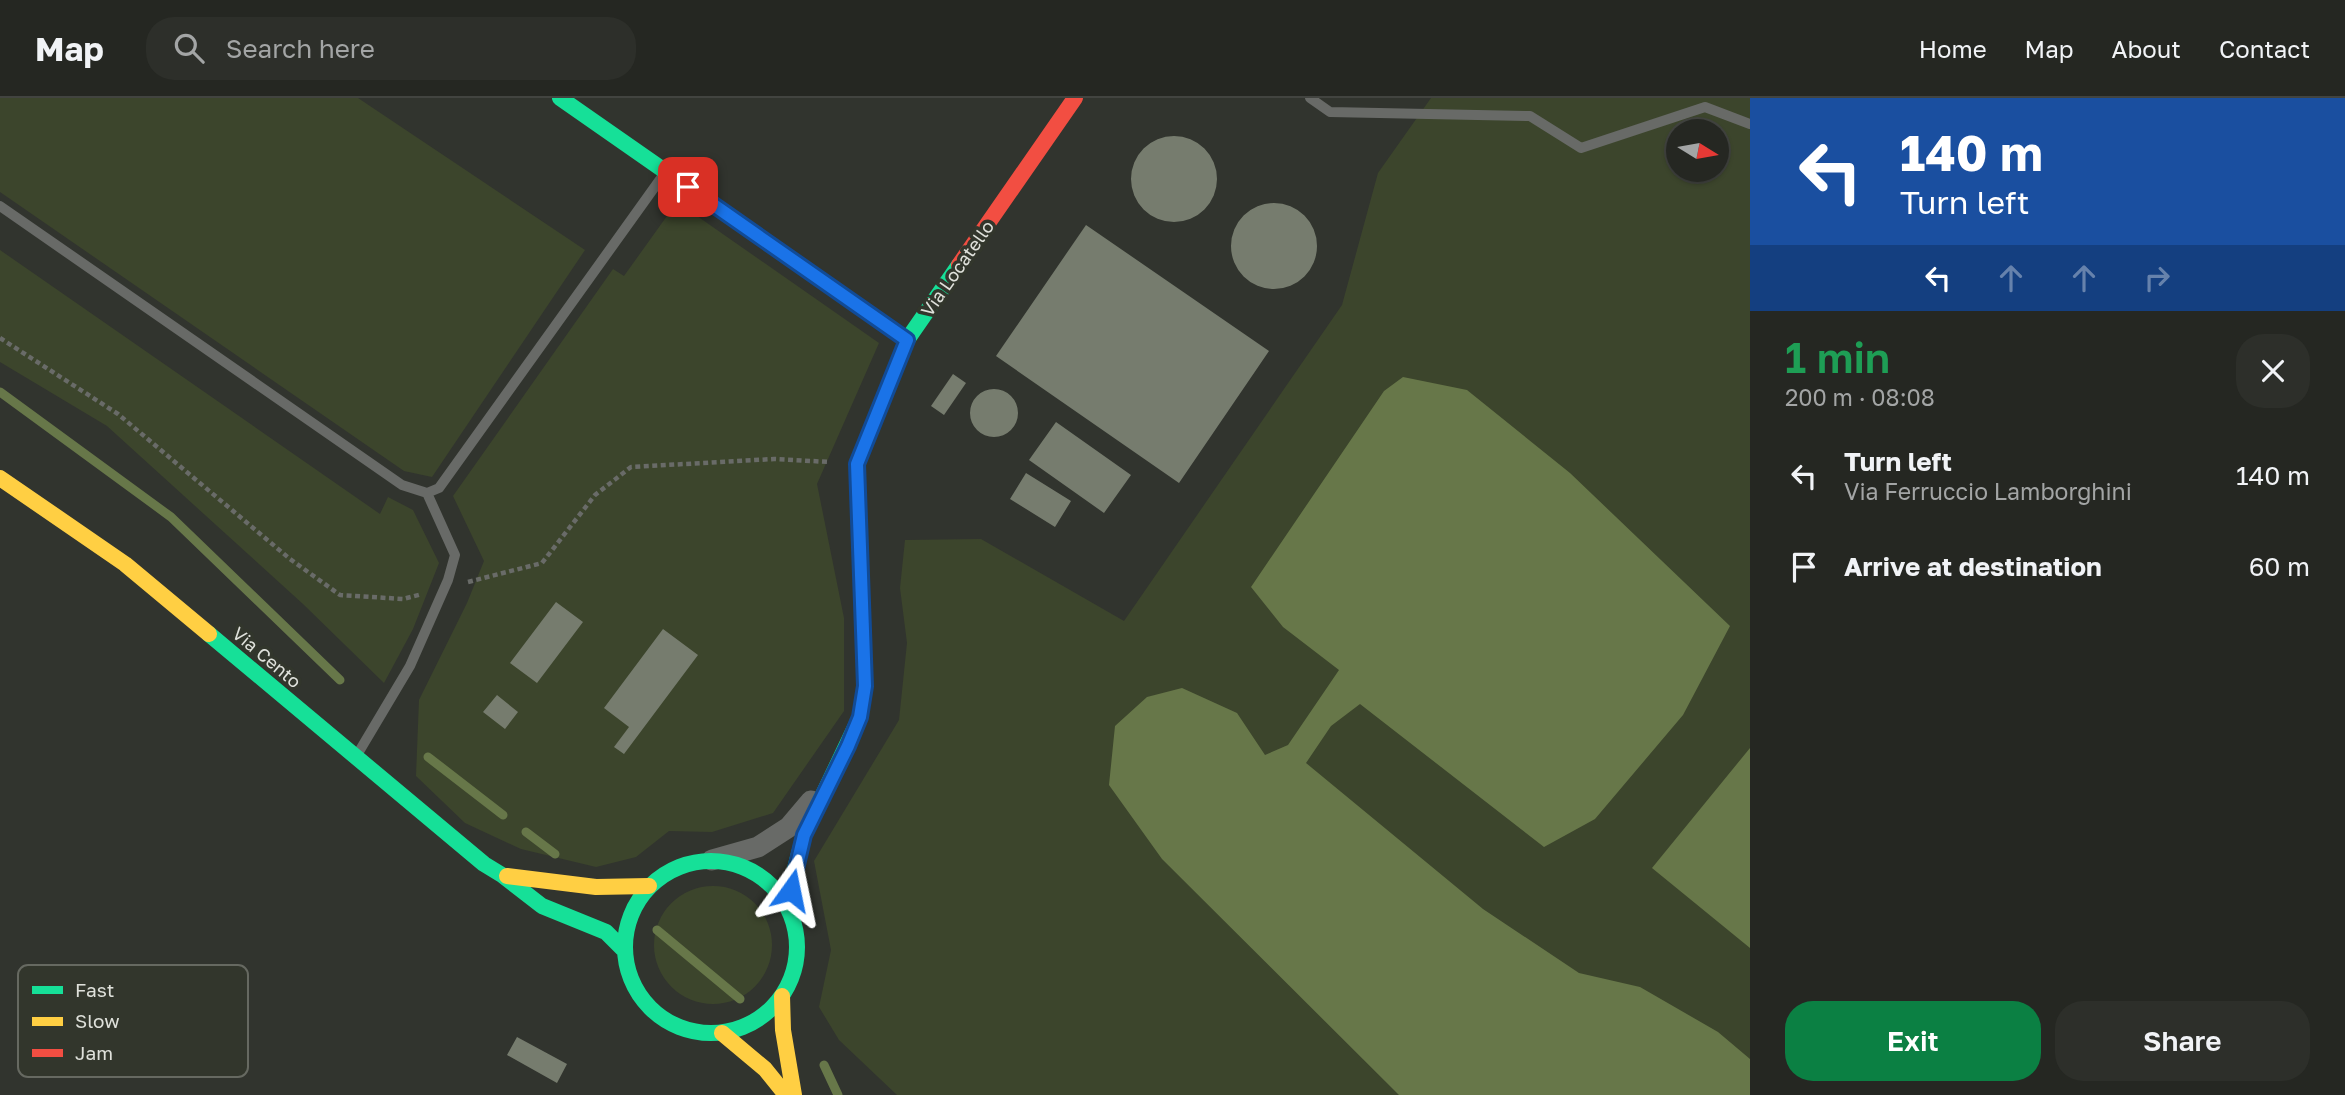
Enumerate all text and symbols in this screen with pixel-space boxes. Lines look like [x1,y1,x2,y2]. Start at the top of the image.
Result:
search box [146,17,636,80]
text: Map [35,29,104,68]
icon: search [170,29,208,67]
text: Search here [226,33,375,64]
text: Home [1919,34,1987,63]
text: Map [2025,34,2074,63]
text: About [2112,34,2181,63]
text: Contact [2219,34,2310,63]
north arrow [1666,119,1729,182]
map controls [1666,119,1729,182]
text: 140 m [1900,123,2043,182]
icon: left [1785,126,1876,217]
pin [658,157,718,217]
icon: arrive [669,168,707,206]
text: Turn left [1900,183,2029,221]
street label: Via Locatello [916,216,998,320]
icon: left [1919,259,1957,297]
icon: ahead [1992,259,2030,297]
icon: ahead [2065,259,2103,297]
icon: right [2138,259,2176,297]
text: 1 min [1785,332,1890,382]
button: close [2236,334,2310,408]
text: 200 m · 08:08 [1785,383,1935,411]
text: Turn left [1844,446,1952,477]
icon: left [1785,457,1823,495]
text: 140 m [2236,460,2310,491]
text: Via Ferruccio Lamborghini [1844,477,2132,505]
icon: arrive [1785,548,1823,586]
text: Arrive at destination [1844,551,2102,582]
text: 60 m [2249,551,2310,582]
street label: Via Cento [228,622,306,692]
position arrow [754,853,828,927]
legend [18,965,248,1077]
text: Fast [75,978,114,1001]
button: Exit [1785,1001,2041,1081]
button: Share [2055,1001,2310,1081]
text: Slow [75,1009,120,1032]
text: Jam [75,1041,113,1064]

